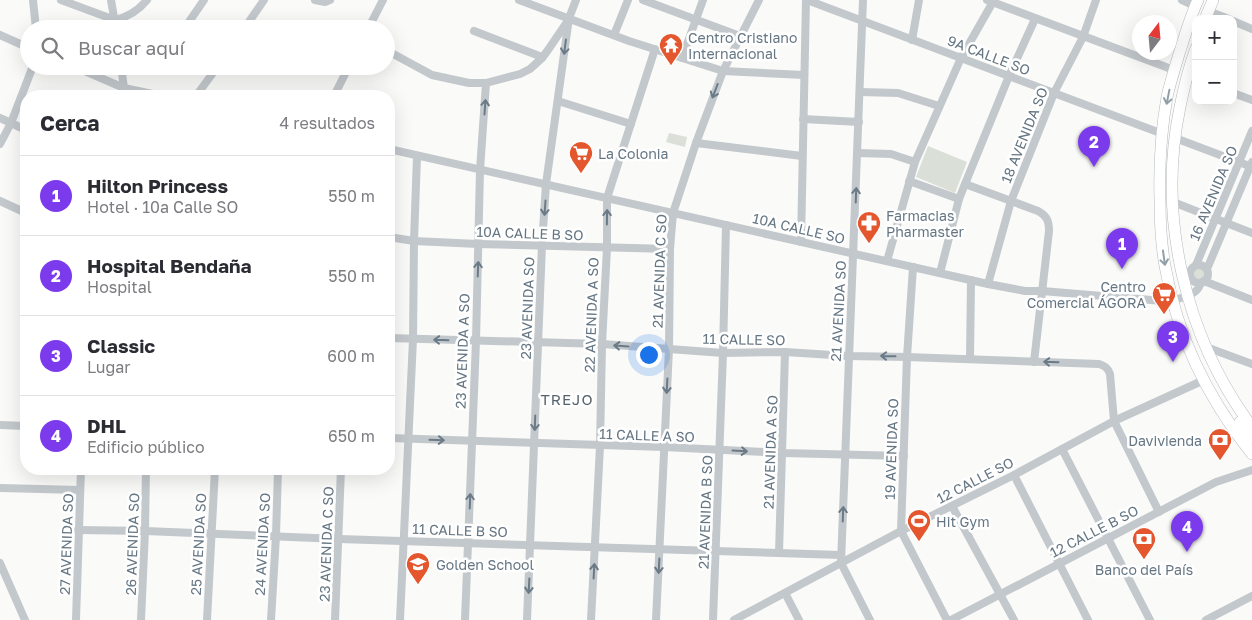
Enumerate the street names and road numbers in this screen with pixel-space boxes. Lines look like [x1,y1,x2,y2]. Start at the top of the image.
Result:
street label: 9A CALLE SO [945,31,1033,79]
street label: 18 AVENIDA SO [997,85,1051,185]
street label: 16 AVENIDA SO [1185,143,1241,243]
street label: 10A CALLE SO [751,209,847,247]
street label: 21 AVENIDA C SO [649,214,669,328]
street label: 10A CALLE B SO [476,223,584,243]
street label: 23 AVENIDA SO [517,256,537,360]
street label: 22 AVENIDA A SO [580,257,602,373]
street label: 21 AVENIDA SO [827,260,849,362]
street label: 23 AVENIDA A SO [451,293,473,409]
street label: 11 CALLE SO [702,330,786,348]
street label: 21 AVENIDA A SO [760,395,780,509]
street label: 19 AVENIDA SO [881,398,901,500]
street label: 11 CALLE A SO [599,425,695,445]
street label: 12 CALLE SO [934,453,1016,507]
street label: 21 AVENIDA B SO [695,455,715,569]
street label: 23 AVENIDA C SO [315,486,337,602]
street label: 26 AVENIDA SO [122,492,142,596]
street label: 25 AVENIDA SO [187,492,209,596]
street label: 24 AVENIDA SO [251,492,273,596]
street label: 27 AVENIDA SO [56,493,76,595]
street label: 12 CALLE B SO [1047,501,1141,561]
street label: 11 CALLE B SO [412,520,508,540]

